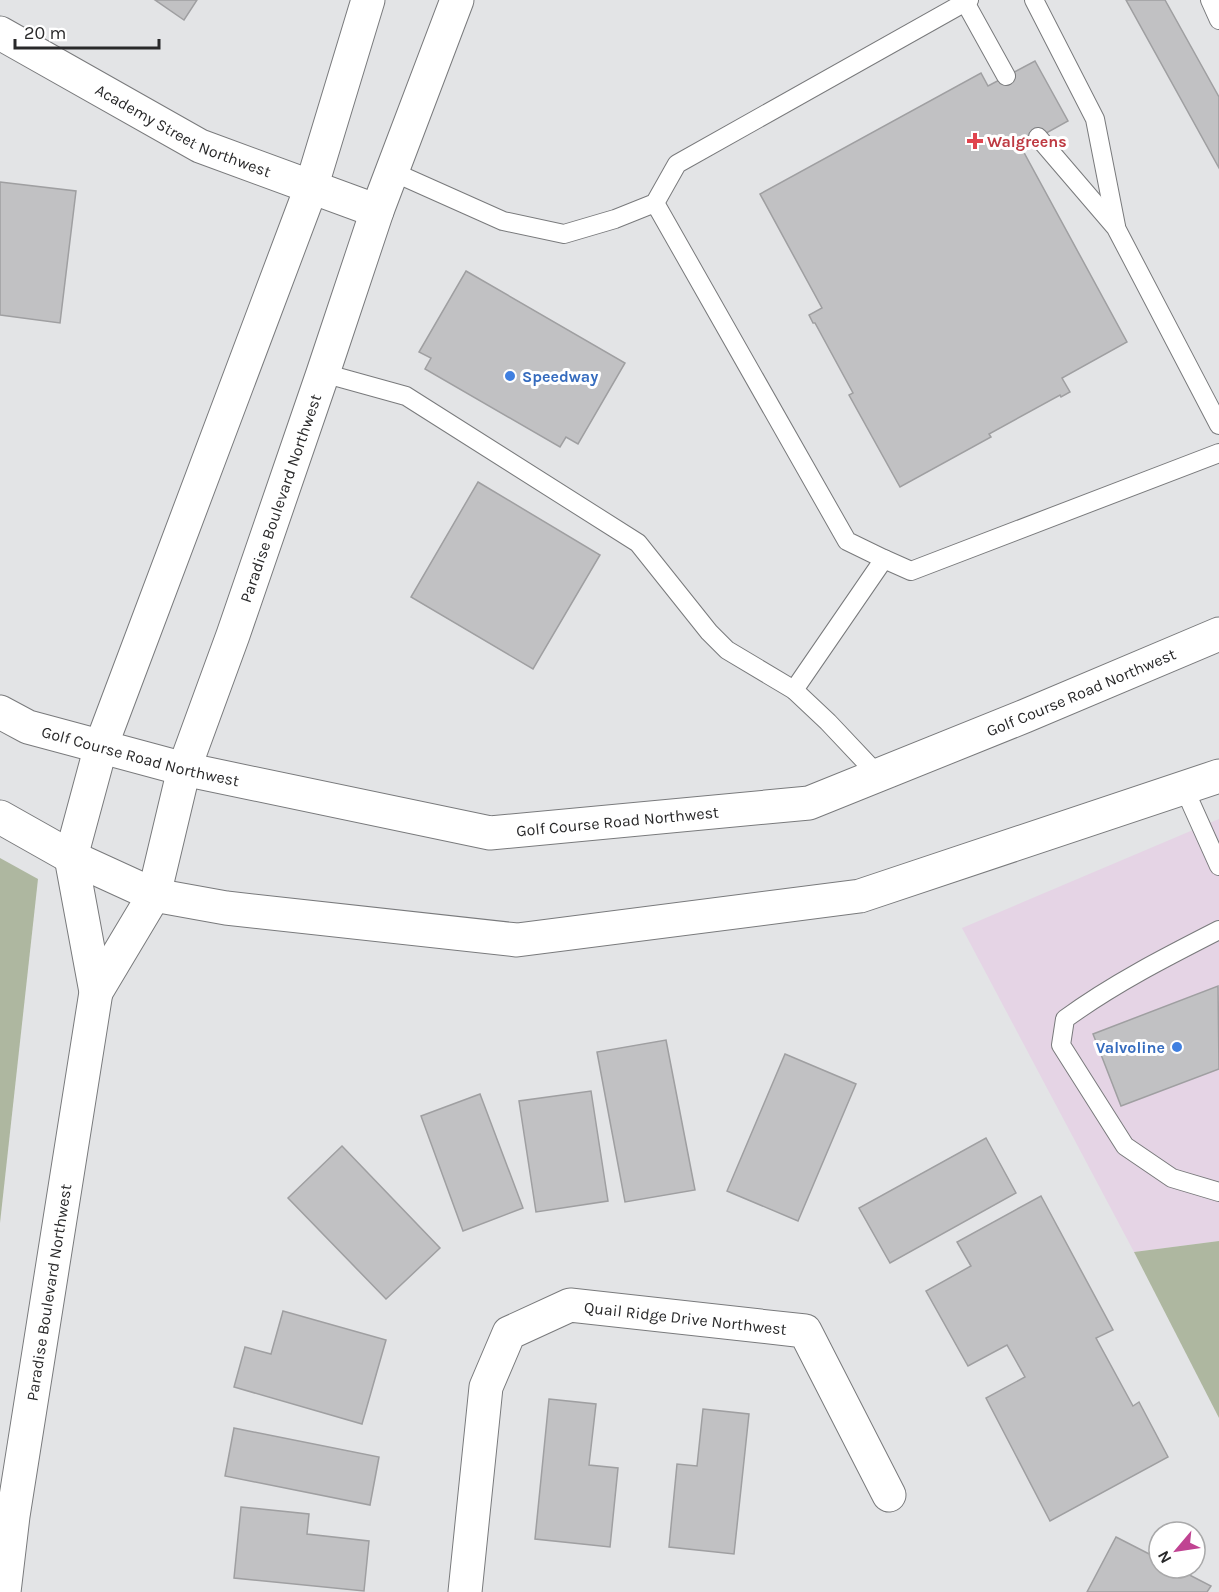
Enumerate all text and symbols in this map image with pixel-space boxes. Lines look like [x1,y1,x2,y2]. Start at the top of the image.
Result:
scale bar [15,12,159,50]
text: 20 m [24,22,66,44]
street label: Academy Street Northwest [92,79,274,181]
place label: Walgreens [987,132,1067,151]
marker: Walgreens [968,134,982,148]
place label: Speedway [522,367,598,386]
marker: Speedway [503,369,517,383]
street label: Paradise Boulevard Northwest [235,391,325,605]
street label: Golf Course Road Northwest [983,644,1178,740]
street label: Golf Course Road Northwest [40,722,241,790]
street label: Golf Course Road Northwest [515,802,720,840]
place label: Valvoline [1096,1038,1165,1057]
marker: Valvoline [1170,1040,1184,1054]
street label: Paradise Boulevard Northwest [22,1182,75,1402]
street label: Quail Ridge Drive Northwest [583,1297,788,1338]
north arrow [1147,1520,1207,1580]
text: N [1153,1547,1175,1567]

